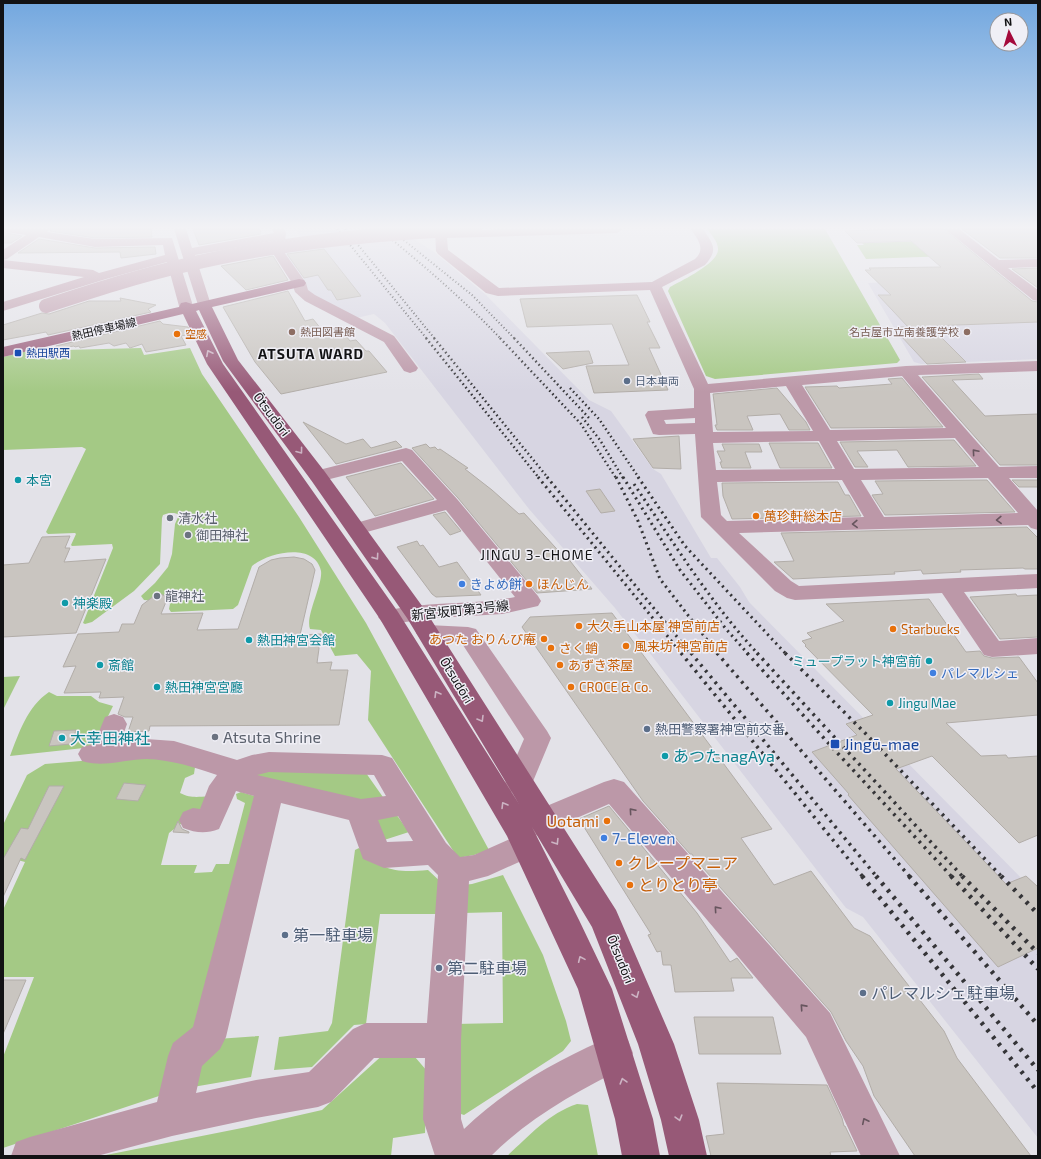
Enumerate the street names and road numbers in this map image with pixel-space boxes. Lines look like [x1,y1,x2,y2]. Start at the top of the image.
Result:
street label: 熱田停車場線 [70,315,138,342]
street label: Ōtsudōri [250,389,294,439]
street label: 新宮坂町第3号線 [410,597,510,623]
street label: Ōtsudōri [437,654,477,706]
street label: Ōtsudōri [604,932,638,986]

